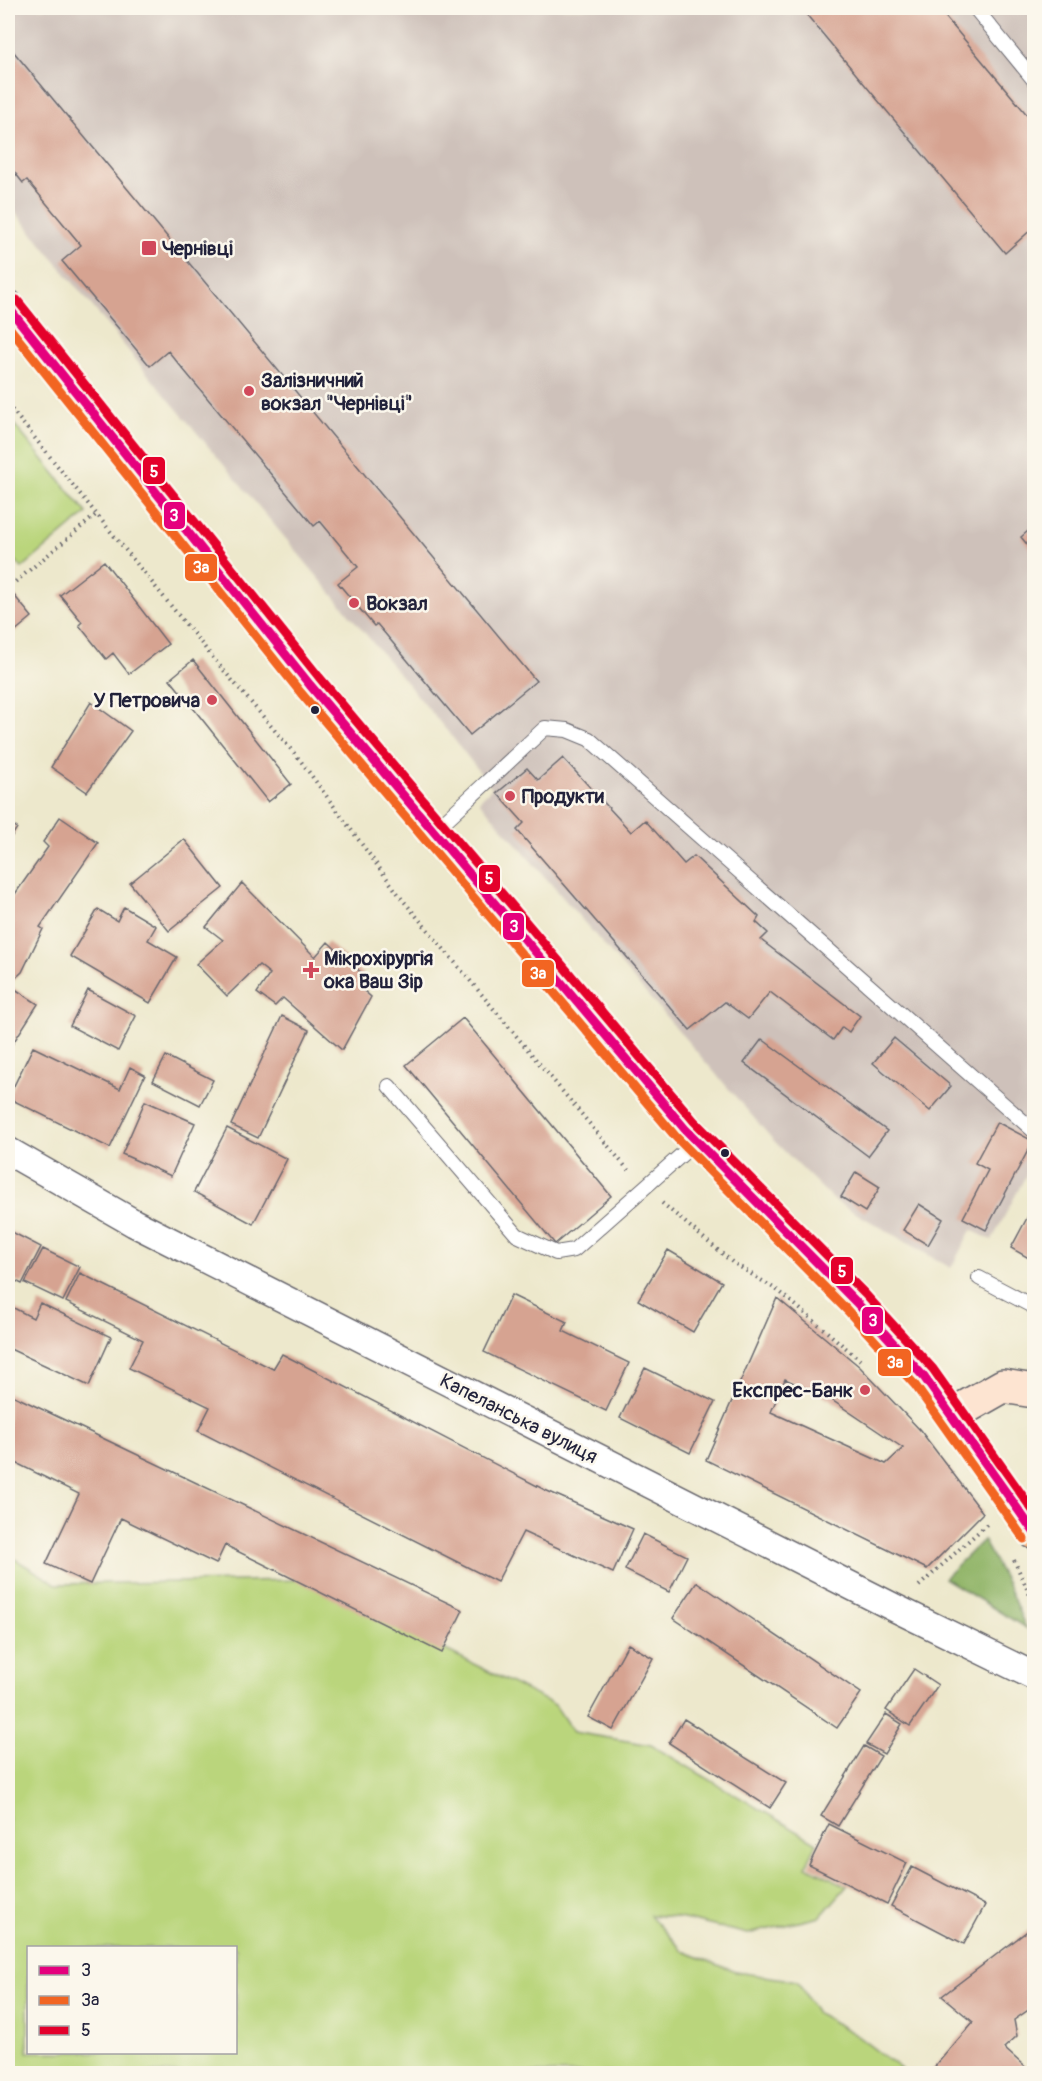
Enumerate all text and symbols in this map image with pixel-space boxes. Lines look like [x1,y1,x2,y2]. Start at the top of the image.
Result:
place label: Чернівці [162,236,233,261]
marker: Чернівці [140,239,158,257]
place label: Залізничний вокзал "Чернівці" [261,368,413,416]
marker: Залізничний вокзал "Чернівці" [242,384,256,398]
line badge: 5 [142,456,166,485]
text: 5 [150,462,159,482]
line badge: 3 [163,501,186,530]
text: 3 [170,506,179,526]
line badge: 3а [184,553,218,582]
text: 3а [193,558,210,578]
place label: Вокзал [366,591,428,616]
marker: Вокзал [347,596,361,610]
place label: У Петровича [93,688,200,713]
marker: У Петровича [205,693,219,707]
unlabelled marker [309,704,321,716]
place label: Продукти [522,784,604,809]
marker: Продукти [503,789,517,803]
line badge: 5 [478,864,501,893]
text: 5 [485,869,494,889]
line badge: 3 [502,912,525,941]
text: 3 [510,917,519,937]
place label: Мікрохірургія ока Ваш Зір [323,946,433,994]
line badge: 3а [521,959,555,988]
marker: Мікрохірургія ока Ваш Зір [302,961,320,979]
text: 3а [530,964,547,984]
unlabelled marker [719,1147,731,1159]
line badge: 5 [830,1256,854,1285]
text: 5 [838,1262,847,1282]
line badge: 3 [861,1306,884,1335]
text: 3 [869,1311,878,1331]
line badge: 3а [877,1348,912,1377]
text: 3а [887,1353,904,1373]
street label: Капеланська вулиця [436,1368,602,1469]
place label: Eкспрес-Банк [732,1378,853,1403]
marker: Eкспрес-Банк [858,1383,872,1397]
legend [27,1946,237,2054]
text: 3 [81,1959,91,1982]
text: 3а [81,1989,99,2012]
text: 5 [81,2019,91,2042]

